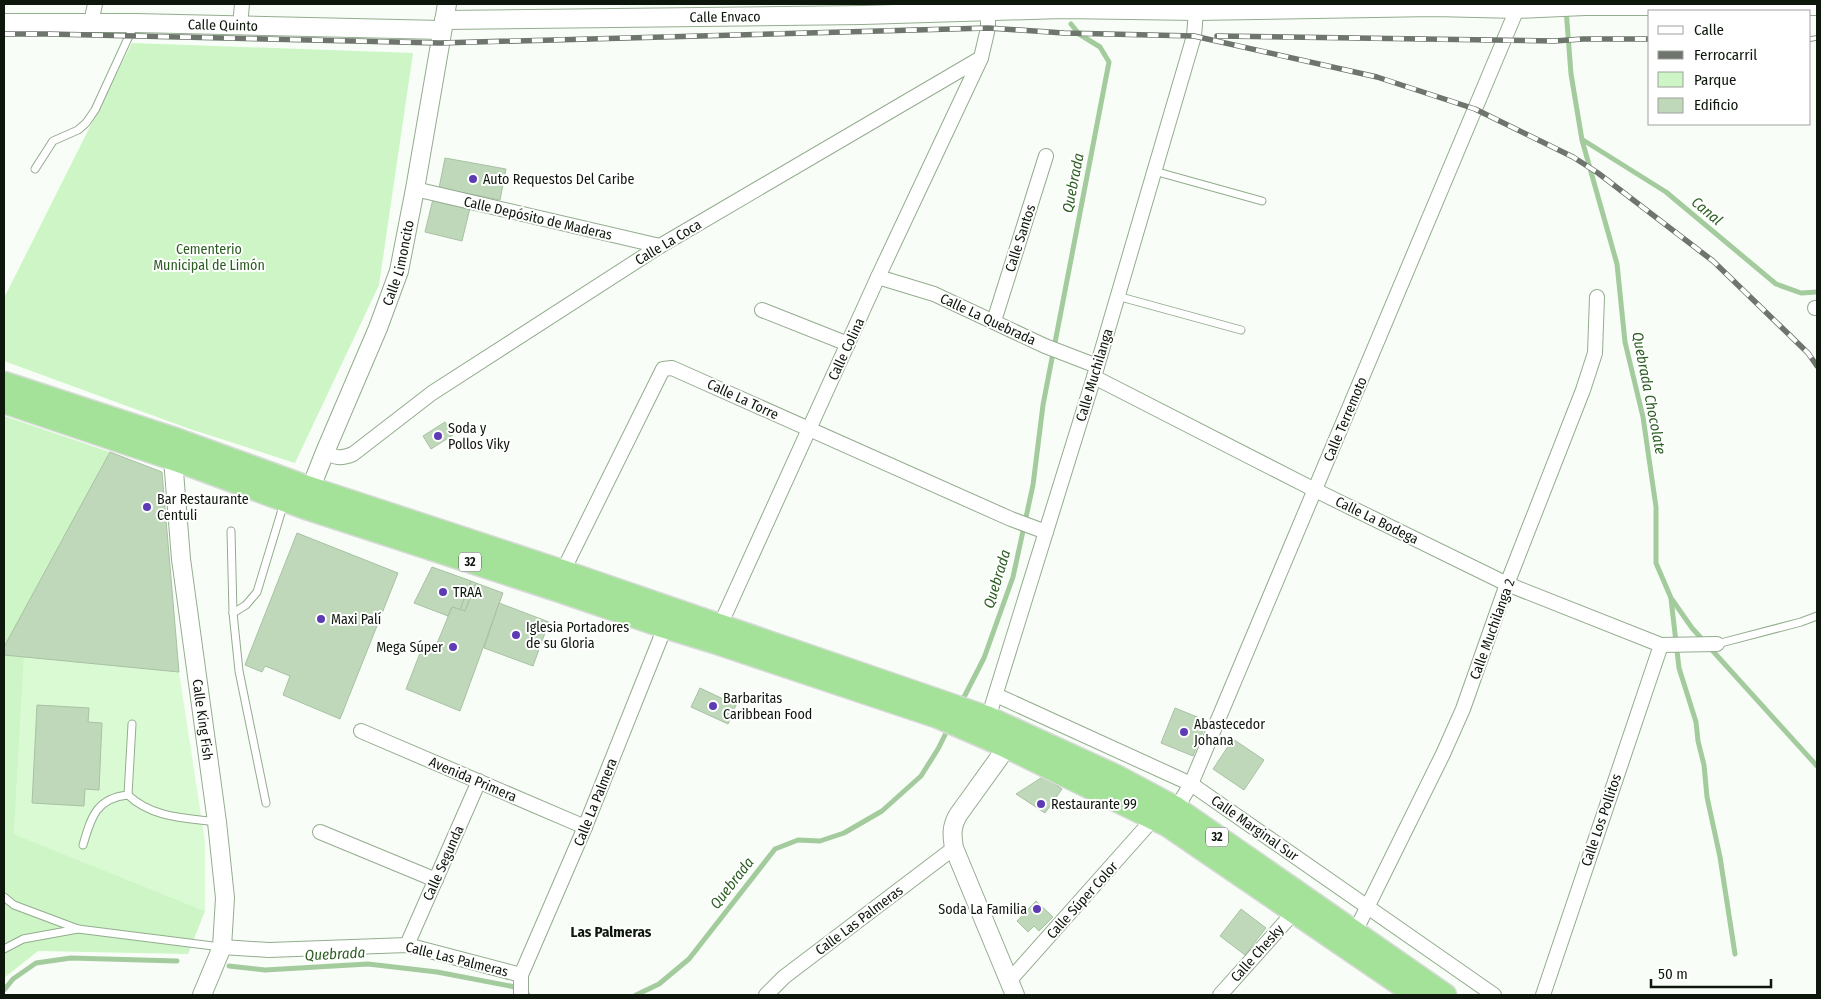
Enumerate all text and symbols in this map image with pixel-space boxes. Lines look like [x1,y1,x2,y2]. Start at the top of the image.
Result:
street label: Calle Envaco [689,8,761,26]
legend [1648,10,1811,125]
street label: Calle Quinto [188,16,258,35]
text: Calle [1694,21,1724,39]
text: Ferrocarril [1694,46,1757,64]
text: Parque [1694,71,1737,89]
text: Edificio [1694,96,1739,114]
water label: Quebrada [1058,151,1088,214]
place label: Auto Requestos Del Caribe [483,171,634,188]
marker: Auto Requestos Del Caribe [467,173,479,185]
street label: Calle Depósito de Maderas [462,193,614,244]
water label: Canal [1688,193,1726,229]
street label: Calle Santos [1002,202,1039,274]
street label: Calle La Coca [632,216,705,269]
street label: Calle Limoncito [379,219,418,308]
park label: Cementerio Municipal de Limón [153,241,265,274]
street label: Calle La Quebrada [937,290,1038,349]
street label: Calle Colina [825,315,868,383]
street label: Calle Muchilanga [1072,326,1117,424]
water label: Quebrada Chocolate [1628,330,1670,456]
street label: Calle Terremoto [1320,374,1371,464]
street label: Calle La Torre [704,376,781,423]
place label: Soda y Pollos Viky [448,420,510,453]
marker: Soda y Pollos Viky [432,430,444,442]
place label: Bar Restaurante Centuli [157,491,249,524]
street label: Calle La Bodega [1333,493,1421,548]
marker: Bar Restaurante Centuli [141,501,153,513]
water label: Quebrada [980,547,1015,611]
road number: 32 [459,552,481,572]
street label: Calle Muchilanga 2 [1466,577,1519,682]
place label: TRAA [453,584,482,601]
marker: TRAA [437,586,449,598]
place label: Maxi Palí [331,611,382,628]
marker: Maxi Palí [315,613,327,625]
place label: Iglesia Portadores de su Gloria [526,619,629,652]
marker: Iglesia Portadores de su Gloria [510,629,522,641]
place label: Mega Súper [376,639,443,656]
marker: Mega Súper [447,641,459,653]
street label: Calle King Fish [189,678,217,762]
place label: Barbaritas Caribbean Food [723,690,812,723]
marker: Barbaritas Caribbean Food [707,700,719,712]
place label: Abastecedor Johana [1194,716,1265,749]
marker: Abastecedor Johana [1178,726,1190,738]
street label: Avenida Primera [426,753,519,806]
street label: Calle La Palmera [570,756,621,849]
street label: Calle Los Pollitos [1578,772,1625,869]
street label: Calle Marginal Sur [1208,792,1302,865]
place label: Restaurante 99 [1051,796,1137,813]
marker: Restaurante 99 [1035,798,1047,810]
street label: Calle Segunda [419,823,468,903]
road number: 32 [1206,828,1228,846]
water label: Quebrada [706,853,758,912]
street label: Calle Súper Color [1043,858,1122,942]
street label: Calle Las Palmeras [812,882,906,959]
place label: Soda La Familia [938,901,1027,918]
marker: Soda La Familia [1031,903,1043,915]
street label: Calle Chesky [1227,921,1288,985]
district label: Las Palmeras [571,923,652,941]
street label: Calle Las Palmeras [404,939,510,980]
water label: Quebrada [304,943,366,965]
scale bar [1651,956,1771,988]
text: 50 m [1658,965,1688,983]

